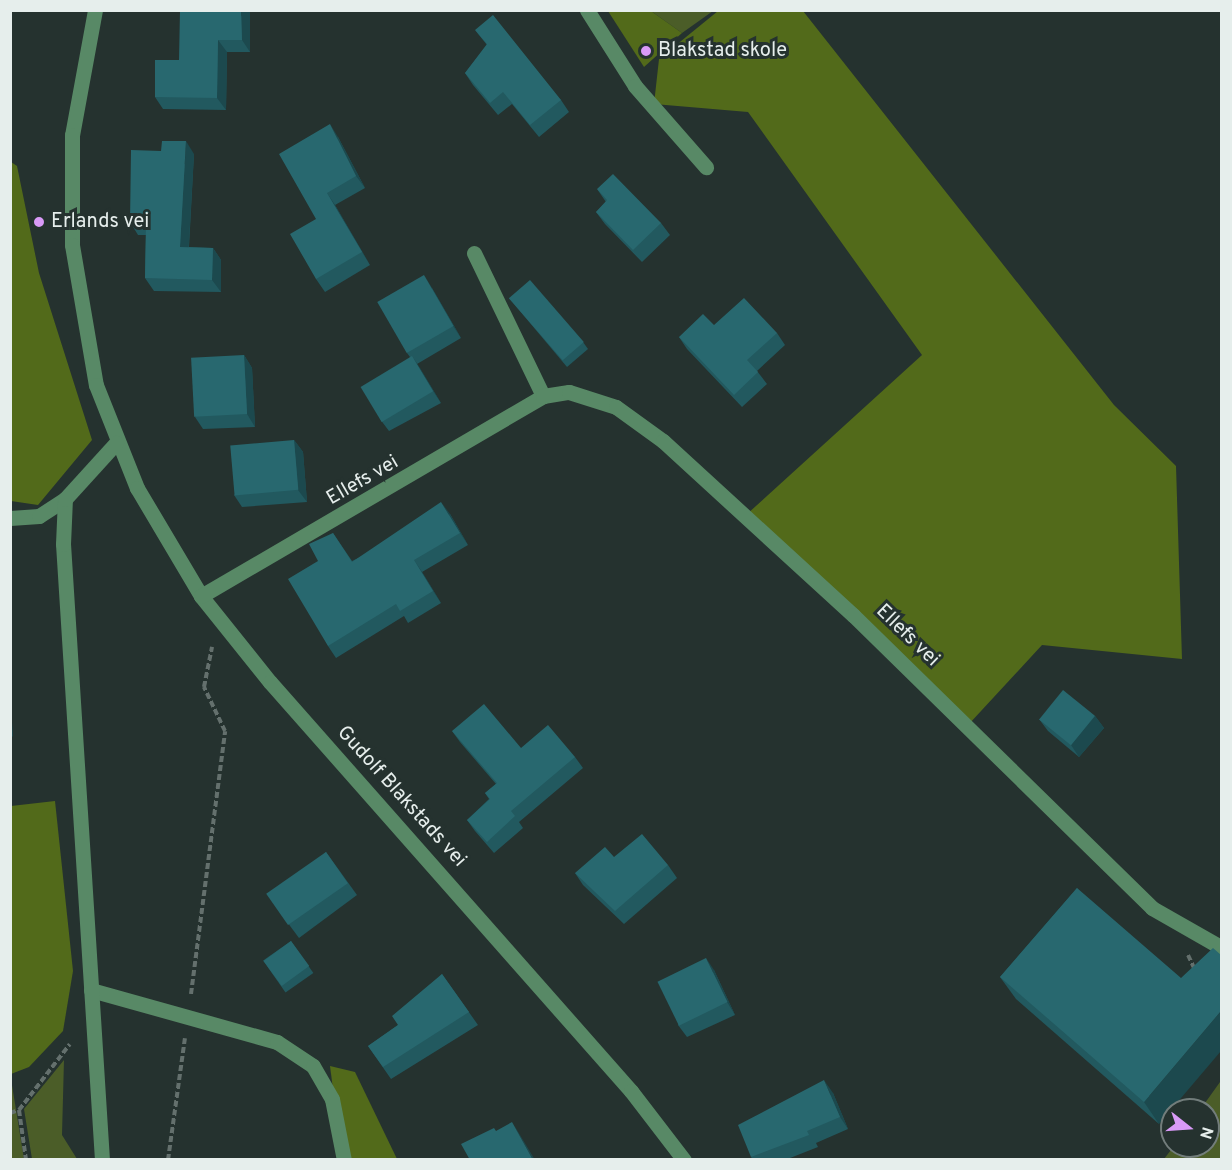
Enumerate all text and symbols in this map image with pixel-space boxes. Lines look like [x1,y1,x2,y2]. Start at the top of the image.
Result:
place label: Blakstad skole [658,39,787,63]
marker: Blakstad skole [639,44,653,58]
place label: Erlands vei [51,210,149,234]
marker: Erlands vei [32,215,46,229]
street label: Ellefs vei [323,451,403,511]
street label: Ellefs vei [870,600,944,672]
street label: Gudolf Blakstads vei [331,721,471,873]
north arrow [1160,1098,1220,1158]
text: N [1194,1124,1217,1141]

